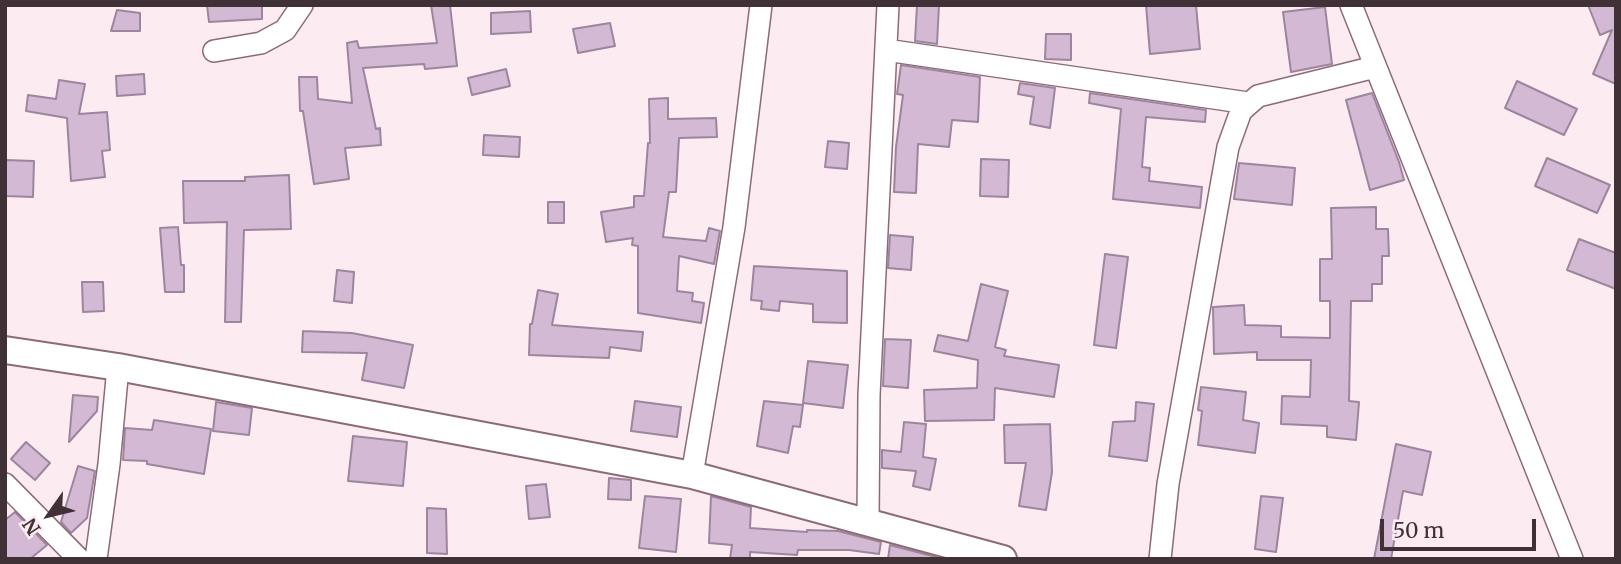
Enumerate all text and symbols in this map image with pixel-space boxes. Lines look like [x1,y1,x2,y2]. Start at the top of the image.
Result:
north arrow [14,480,84,550]
scale bar [1383,504,1539,548]
text: N [17,514,46,540]
text: 50 m [1393,517,1444,544]

